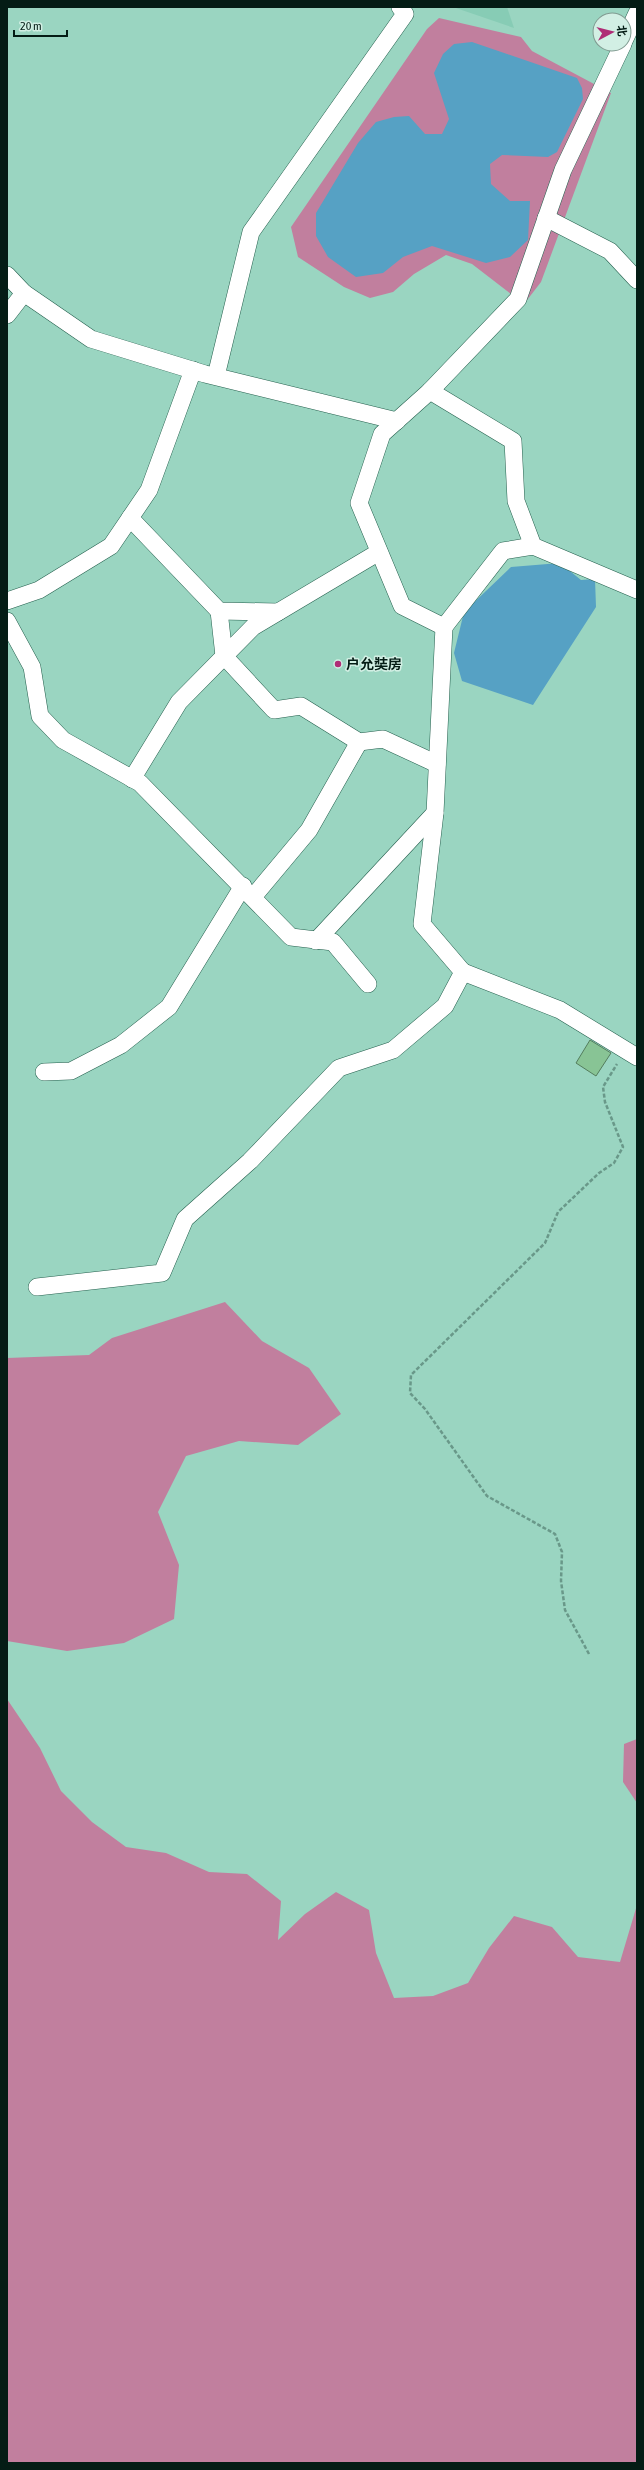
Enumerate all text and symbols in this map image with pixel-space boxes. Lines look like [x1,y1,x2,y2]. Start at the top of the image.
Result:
scale bar [14,12,67,38]
north arrow [592,12,632,52]
text: 20 m [20,19,42,33]
text: 北 [615,25,629,37]
place label: 户允奘房 [346,656,402,672]
marker: 户允奘房 [333,659,343,669]

